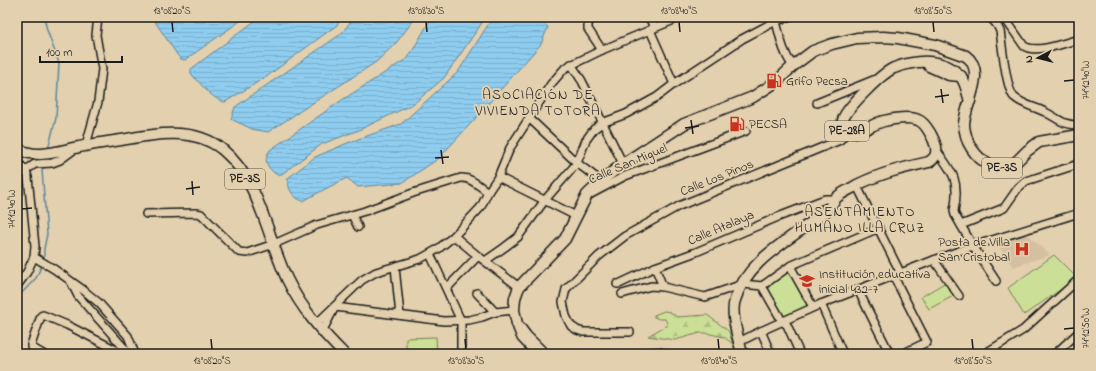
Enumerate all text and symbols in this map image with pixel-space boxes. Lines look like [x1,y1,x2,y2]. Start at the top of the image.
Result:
text: 13°08'20"S [153,4,191,19]
text: 13°08'30"S [408,4,445,19]
text: 13°08'40"S [661,4,698,19]
text: 13°08'50"S [914,4,953,19]
scale bar [40,38,122,64]
north arrow [1018,38,1058,78]
text: 100 m [46,44,73,62]
text: N [1021,54,1037,64]
text: 74°12'40"W [1079,60,1094,99]
fuel station icon: Grifo Pecsa [765,72,783,90]
place label: Grifo Pecsa [786,72,848,91]
district label: ASOCIACIÓN DE VIVIENDA TOTORA [474,85,601,122]
fuel station icon: PECSA [728,115,746,133]
place label: PECSA [749,115,787,134]
road number: PE-28A [825,121,869,141]
street label: Calle San Miguel [586,139,671,190]
street label: Calle Los Pinos [677,154,757,201]
road number: PE-3S [982,158,1022,178]
road number: PE-3S [225,169,265,189]
text: 74°12'40"W [5,189,20,228]
district label: ASENTAMIENTO HUMANO ILLA CRUZ [795,202,925,239]
street label: Calle Atalaya [685,205,758,251]
place label: Posta de Villa San Cristobal [938,233,1010,267]
hospital icon: Posta de Villa San Cristobal [1013,240,1031,258]
place label: Institución educativa inicial 432-7 [819,265,930,299]
school or university icon: Institución educativa inicial 432-7 [798,272,816,290]
text: 74°12'50"W [1079,308,1094,348]
text: 13°08'20"S [193,354,231,369]
text: 13°08'30"S [448,354,485,369]
text: 13°08'40"S [701,354,738,369]
text: 13°08'50"S [954,354,993,369]

